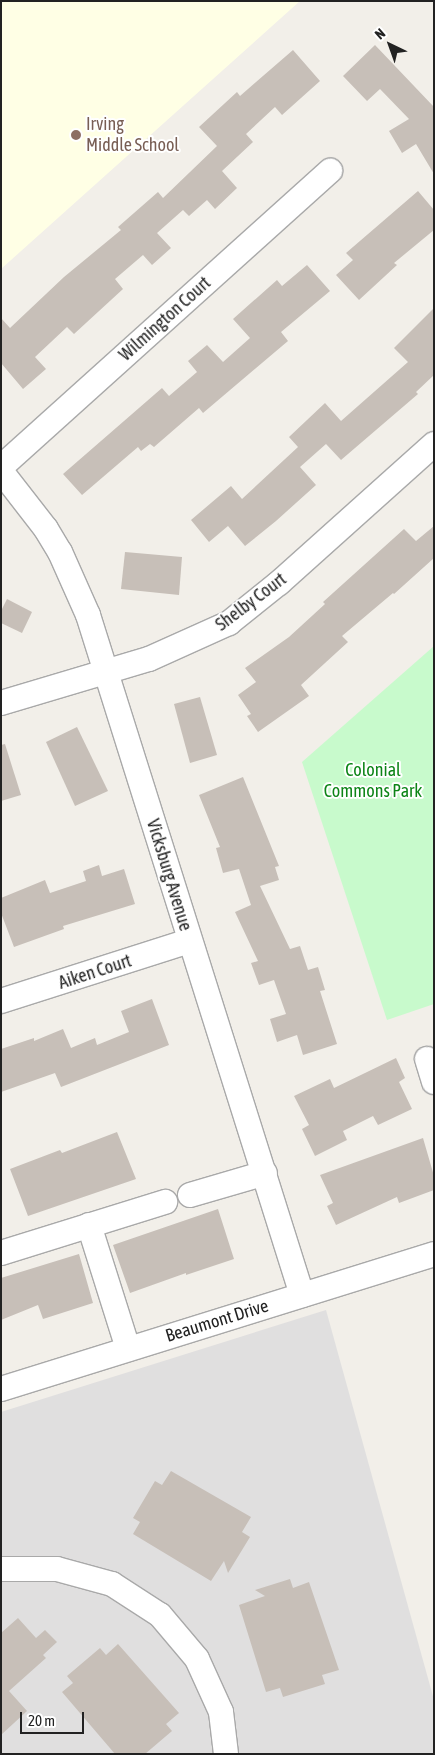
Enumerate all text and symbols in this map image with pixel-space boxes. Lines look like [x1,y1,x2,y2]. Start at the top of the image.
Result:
north arrow [365,20,415,70]
text: N [372,25,388,43]
place label: Irving Middle School [86,114,179,156]
marker: Irving Middle School [70,129,82,141]
street label: Wilmington Court [115,272,215,366]
street label: Shelby Court [211,568,291,636]
park label: Colonial Commons Park [324,760,422,802]
street label: Vicksburg Avenue [142,816,196,934]
street label: Aiken Court [56,950,134,994]
street label: Beaumont Drive [163,1295,271,1347]
scale bar [22,1702,86,1734]
text: 20 m [28,1712,55,1729]

